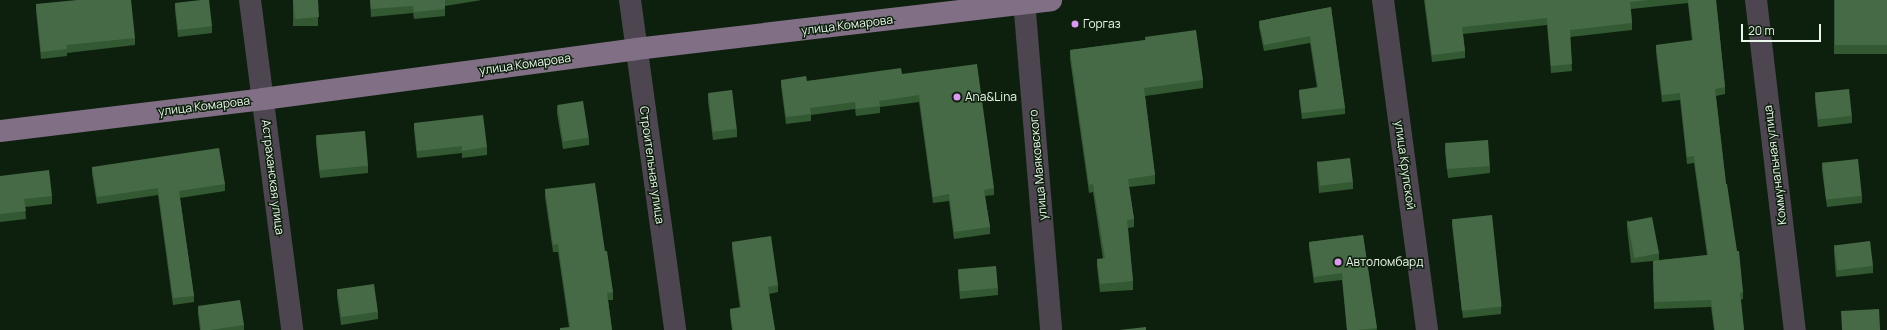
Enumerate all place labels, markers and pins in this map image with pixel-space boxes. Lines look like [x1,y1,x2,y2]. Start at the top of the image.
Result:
place label: Горгаз [1083,17,1121,31]
marker: Горгаз [1070,19,1080,29]
place label: Ana&Lina [965,90,1017,104]
marker: Ana&Lina [952,92,962,102]
place label: Автоломбард [1346,255,1423,269]
marker: Автоломбард [1333,257,1343,267]

